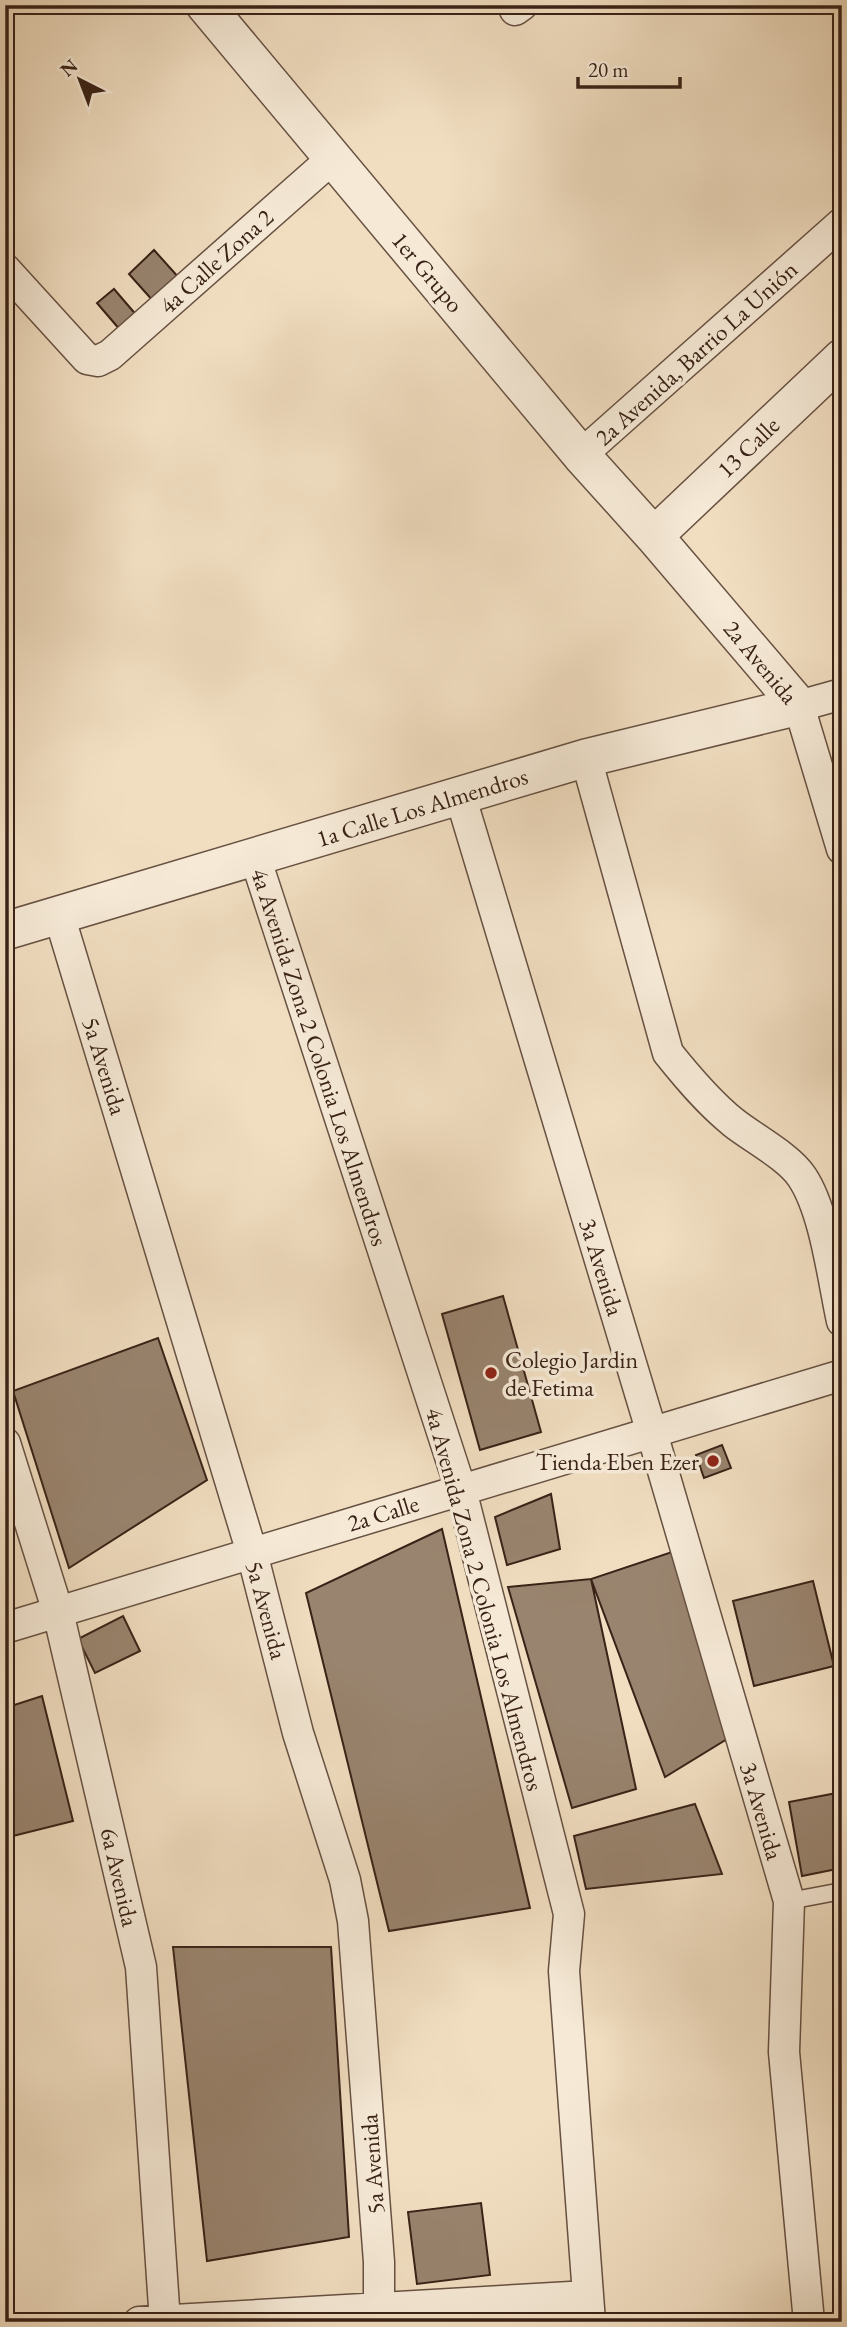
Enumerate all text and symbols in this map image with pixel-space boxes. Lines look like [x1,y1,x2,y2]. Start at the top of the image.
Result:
north arrow [46,46,116,116]
scale bar [578,46,679,90]
text: N [55,53,84,82]
text: 20 m [588,56,629,83]
street label: 4a Calle Zona 2 [152,201,280,320]
street label: 1er Grupo [385,225,471,319]
street label: 2a Avenida, Barrio La Unión [588,254,804,452]
street label: 13 Calle [710,410,786,484]
street label: 2a Avenida [717,614,805,711]
street label: 1a Calle Los Almendros [313,760,531,854]
street label: 4a Avenida Zona 2 Colonia Los Almendros [244,864,396,1250]
street label: 5a Avenida [76,1013,135,1119]
street label: 3a Avenida [573,1214,632,1320]
place label: Colegio Jardin de Fetima [505,1344,638,1403]
marker: Colegio Jardin de Fetima [483,1365,499,1381]
street label: 4a Avenida Zona 2 Colonia Los Almendros [419,1404,551,1794]
place label: Tienda Eben Ezer [536,1446,699,1477]
marker: Tienda Eben Ezer [705,1453,721,1469]
street label: 2a Calle [343,1487,423,1539]
street label: 5a Avenida [239,1558,295,1663]
street label: 3a Avenida [733,1758,791,1864]
street label: 6a Avenida [94,1825,146,1930]
street label: 5a Avenida [353,2112,391,2215]

